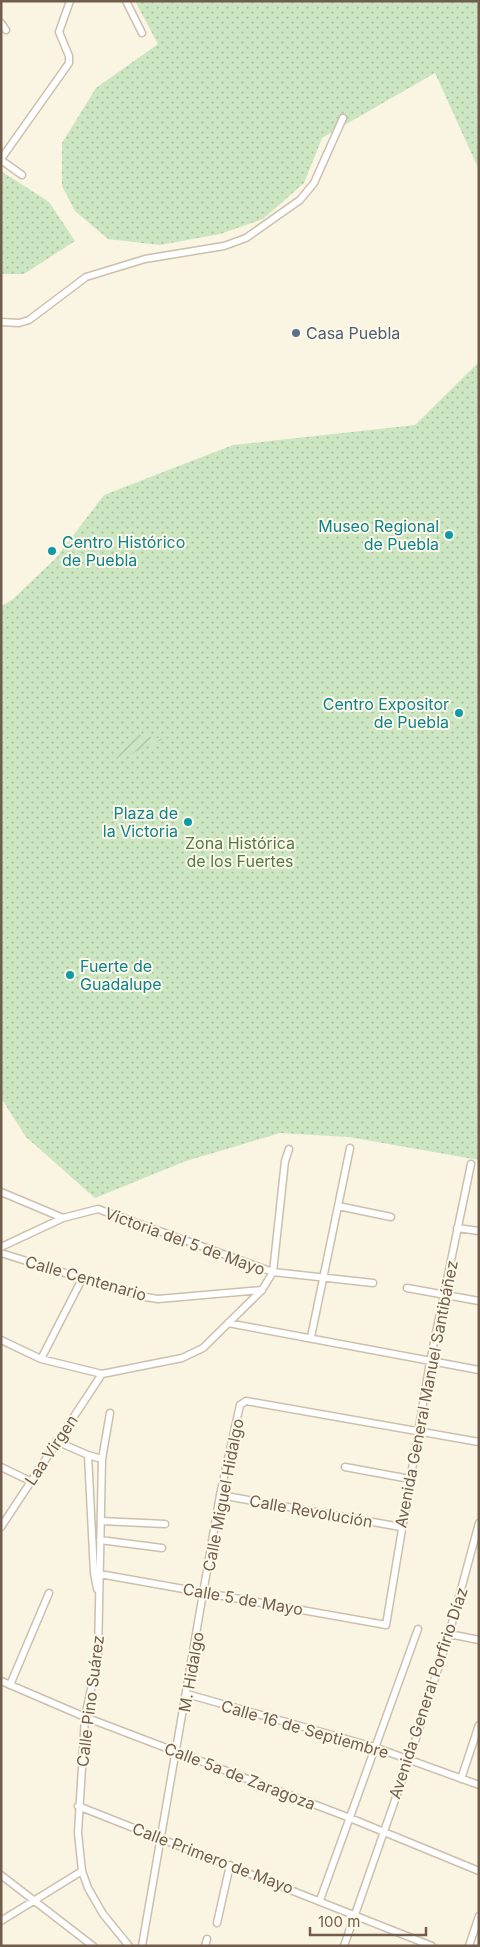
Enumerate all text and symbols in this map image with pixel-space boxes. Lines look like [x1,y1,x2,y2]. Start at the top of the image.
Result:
place label: Casa Puebla [306,323,400,343]
marker: Casa Puebla [290,327,302,339]
place label: Museo Regional de Puebla [318,516,439,554]
marker: Museo Regional de Puebla [443,529,455,541]
place label: Centro Histórico de Puebla [62,532,185,570]
marker: Centro Histórico de Puebla [46,545,58,557]
place label: Centro Expositor de Puebla [323,694,449,732]
marker: Centro Expositor de Puebla [453,707,465,719]
place label: Plaza de la Victoria [103,803,178,841]
marker: Plaza de la Victoria [182,816,194,828]
park label: Zona Histórica de los Fuertes [185,833,295,871]
place label: Fuerte de Guadalupe [80,956,162,994]
marker: Fuerte de Guadalupe [64,969,76,981]
street label: Victoria del 5 de Mayo [102,1203,268,1279]
street label: Calle Centenario [23,1251,149,1305]
street label: Avenida General Manuel Santibáñez [390,1258,462,1530]
street label: Laa Virgen [20,1411,82,1489]
street label: Calle Miguel Hidalgo [198,1417,248,1573]
street label: Calle Revolución [248,1490,374,1532]
street label: Calle 5 de Mayo [181,1579,305,1619]
street label: Avenida General Porfirio Díaz [384,1585,472,1801]
street label: M. Hidalgo [174,1630,208,1714]
street label: Calle Pino Suárez [72,1634,108,1768]
street label: Calle 16 de Septiembre [219,1695,391,1763]
street label: Calle 5a de Zaragoza [162,1738,318,1814]
street label: Calle Primero de Mayo [130,1818,296,1898]
scale bar [310,1904,426,1936]
text: 100 m [318,1912,360,1931]

